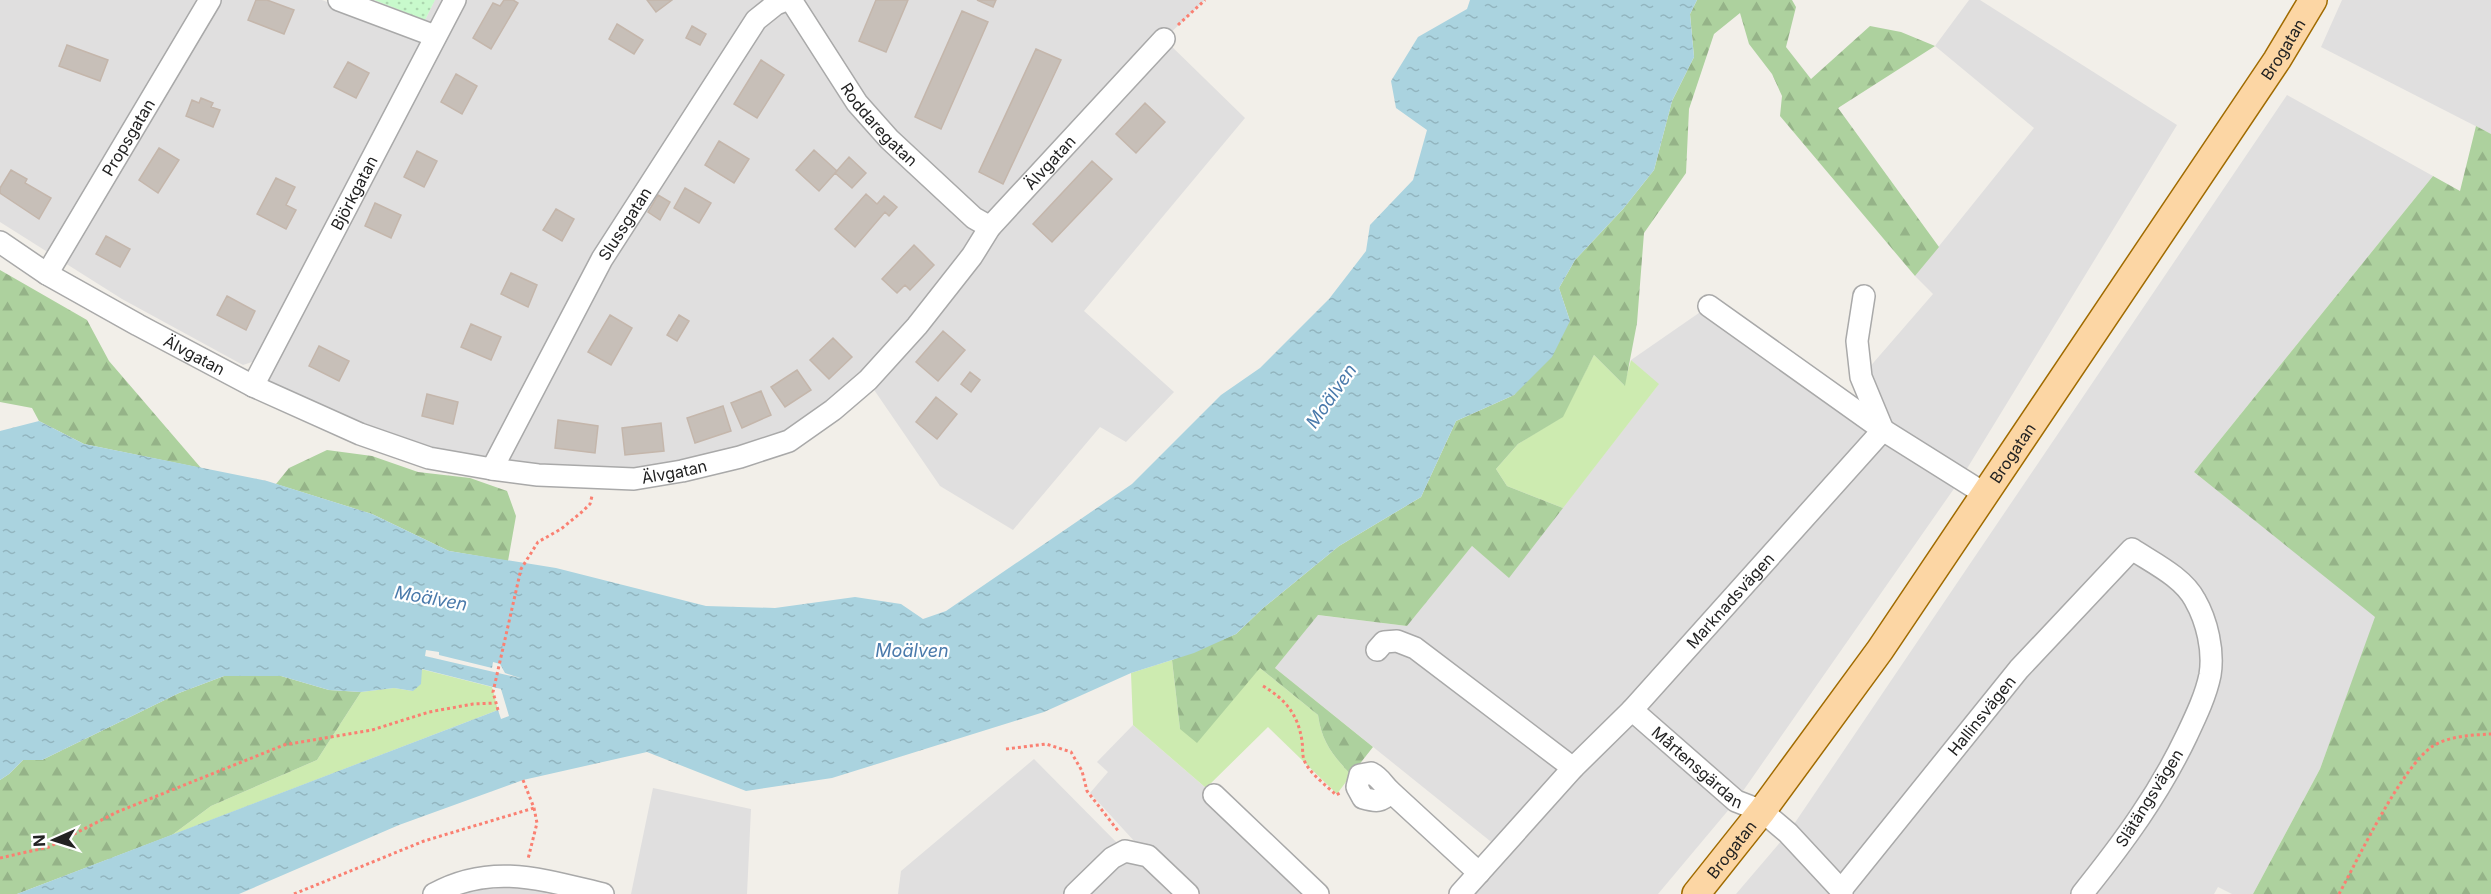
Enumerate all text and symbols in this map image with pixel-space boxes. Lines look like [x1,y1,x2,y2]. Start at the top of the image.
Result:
street label: Brogatan [2256,15,2309,84]
street label: Roddaregatan [837,79,922,170]
street label: Propsgatan [98,95,159,180]
street label: Älvgatan [1020,131,1080,193]
street label: Björkgatan [326,152,382,233]
street label: Slussgatan [594,183,656,264]
street label: Älvgatan [160,331,228,379]
water label: Moälven [1301,360,1361,432]
street label: Brogatan [1985,419,2040,487]
street label: Älvgatan [640,455,709,488]
street label: Marknadsvägen [1682,549,1778,653]
water label: Moälven [393,581,469,615]
water label: Moälven [875,640,949,661]
street label: Hallinsvägen [1943,672,2020,760]
street label: Mårtensgärdan [1648,722,1745,813]
street label: Slätängsvägen [2111,745,2187,851]
north arrow [24,810,84,870]
street label: Brogatan [1702,816,1761,882]
text: N [29,834,49,847]

